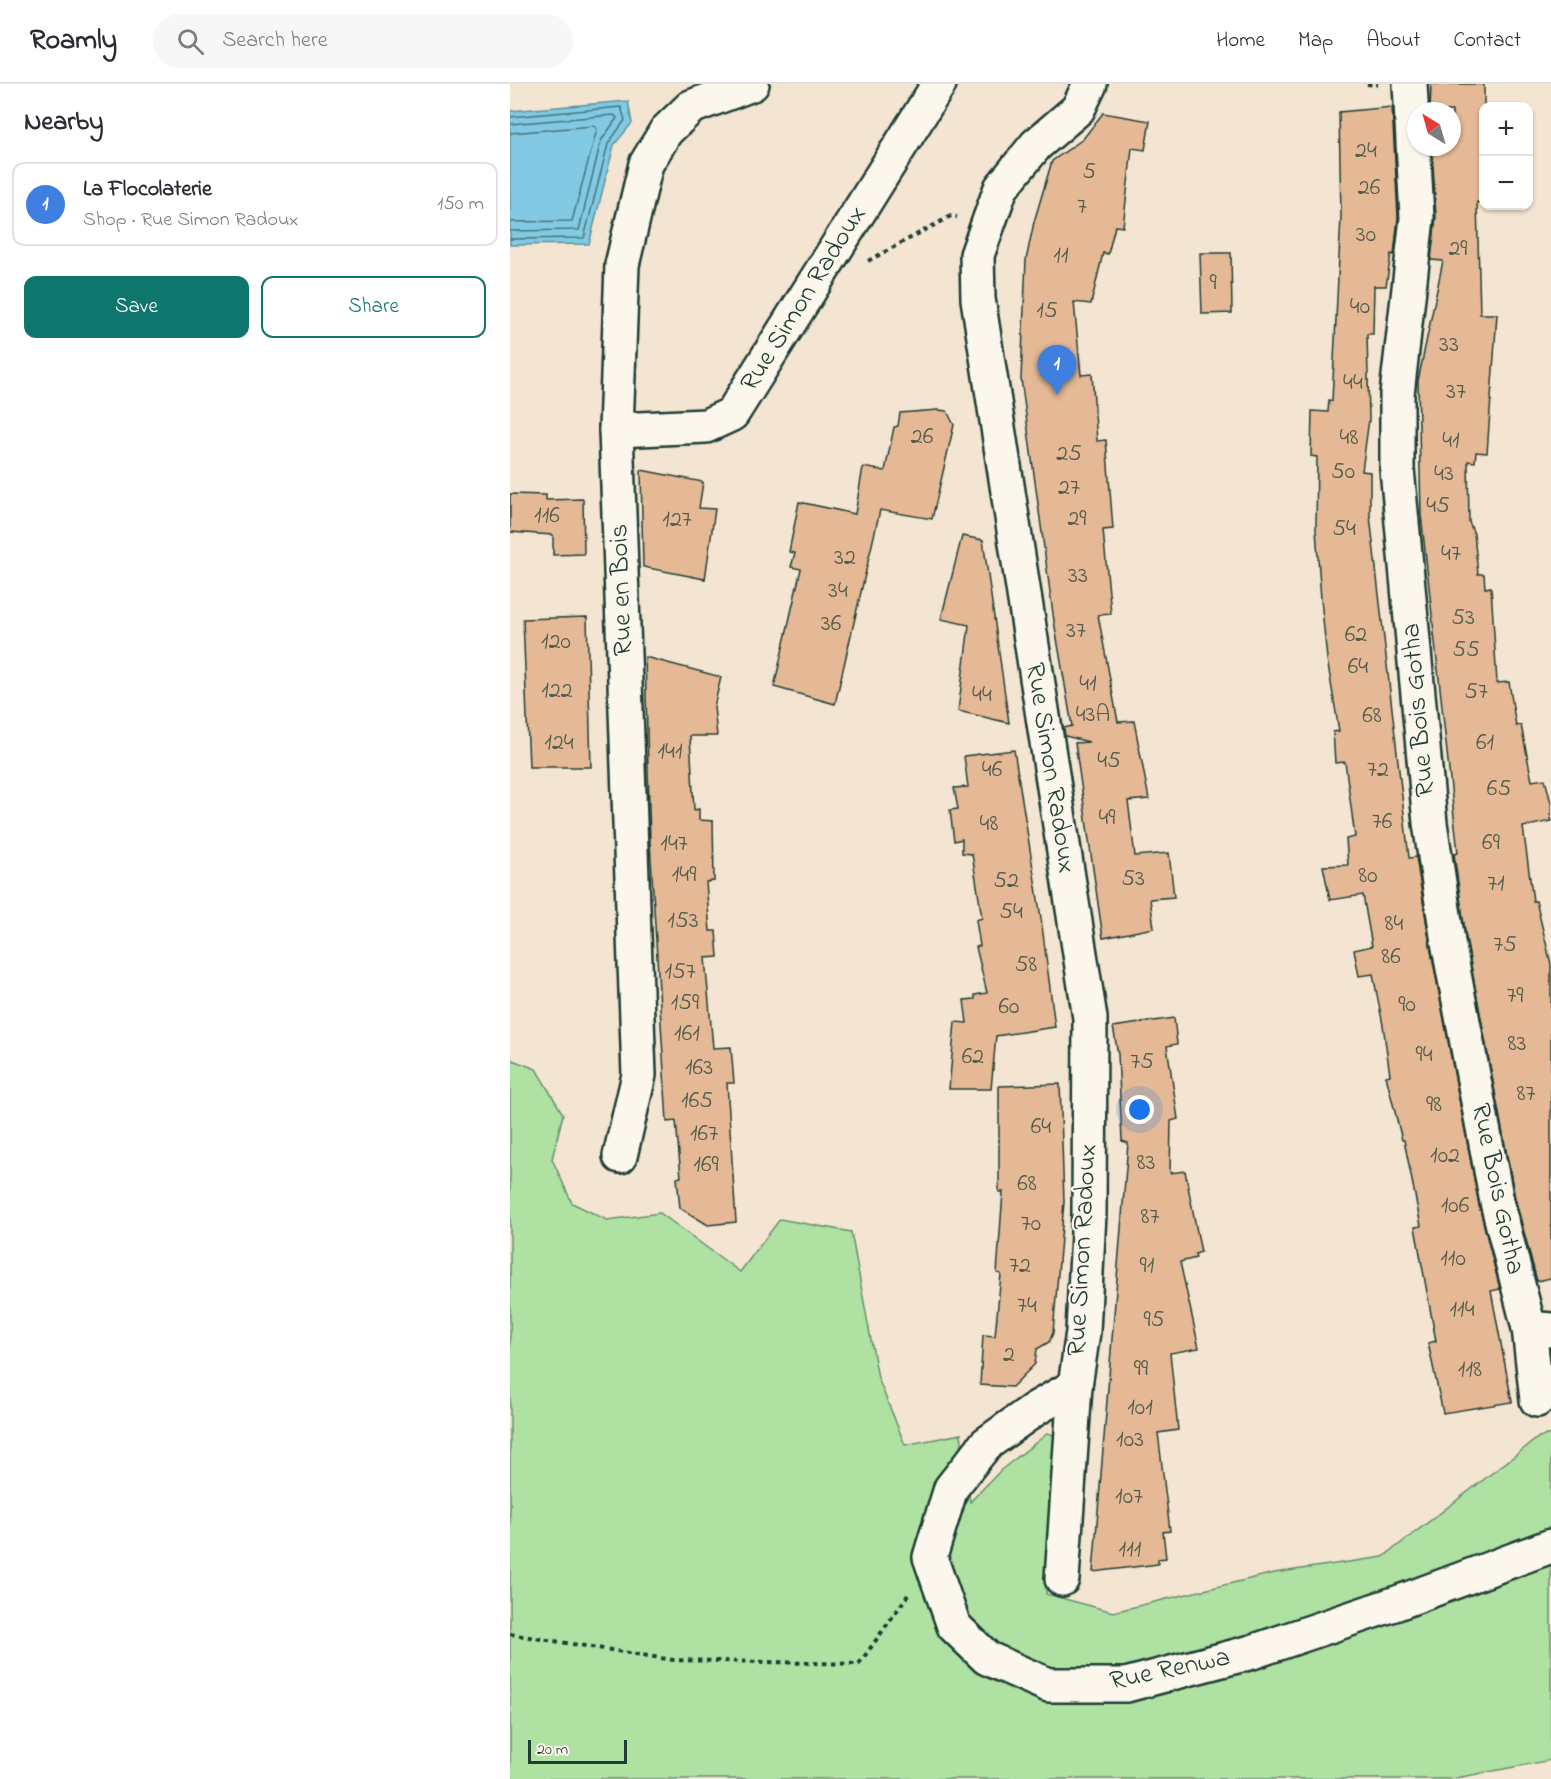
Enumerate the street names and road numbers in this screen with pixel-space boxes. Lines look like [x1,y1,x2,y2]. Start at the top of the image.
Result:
street label: Rue Simon Radoux [731,199,877,399]
street label: Rue en Bois [600,523,644,657]
street label: Rue Bois Gotha [1392,622,1446,798]
street label: Rue Simon Radoux [1014,660,1086,876]
street label: Rue Bois Gotha [1460,1100,1534,1278]
street label: Rue Simon Radoux [1058,1143,1108,1357]
street label: Rue Renwa [1106,1638,1234,1702]

